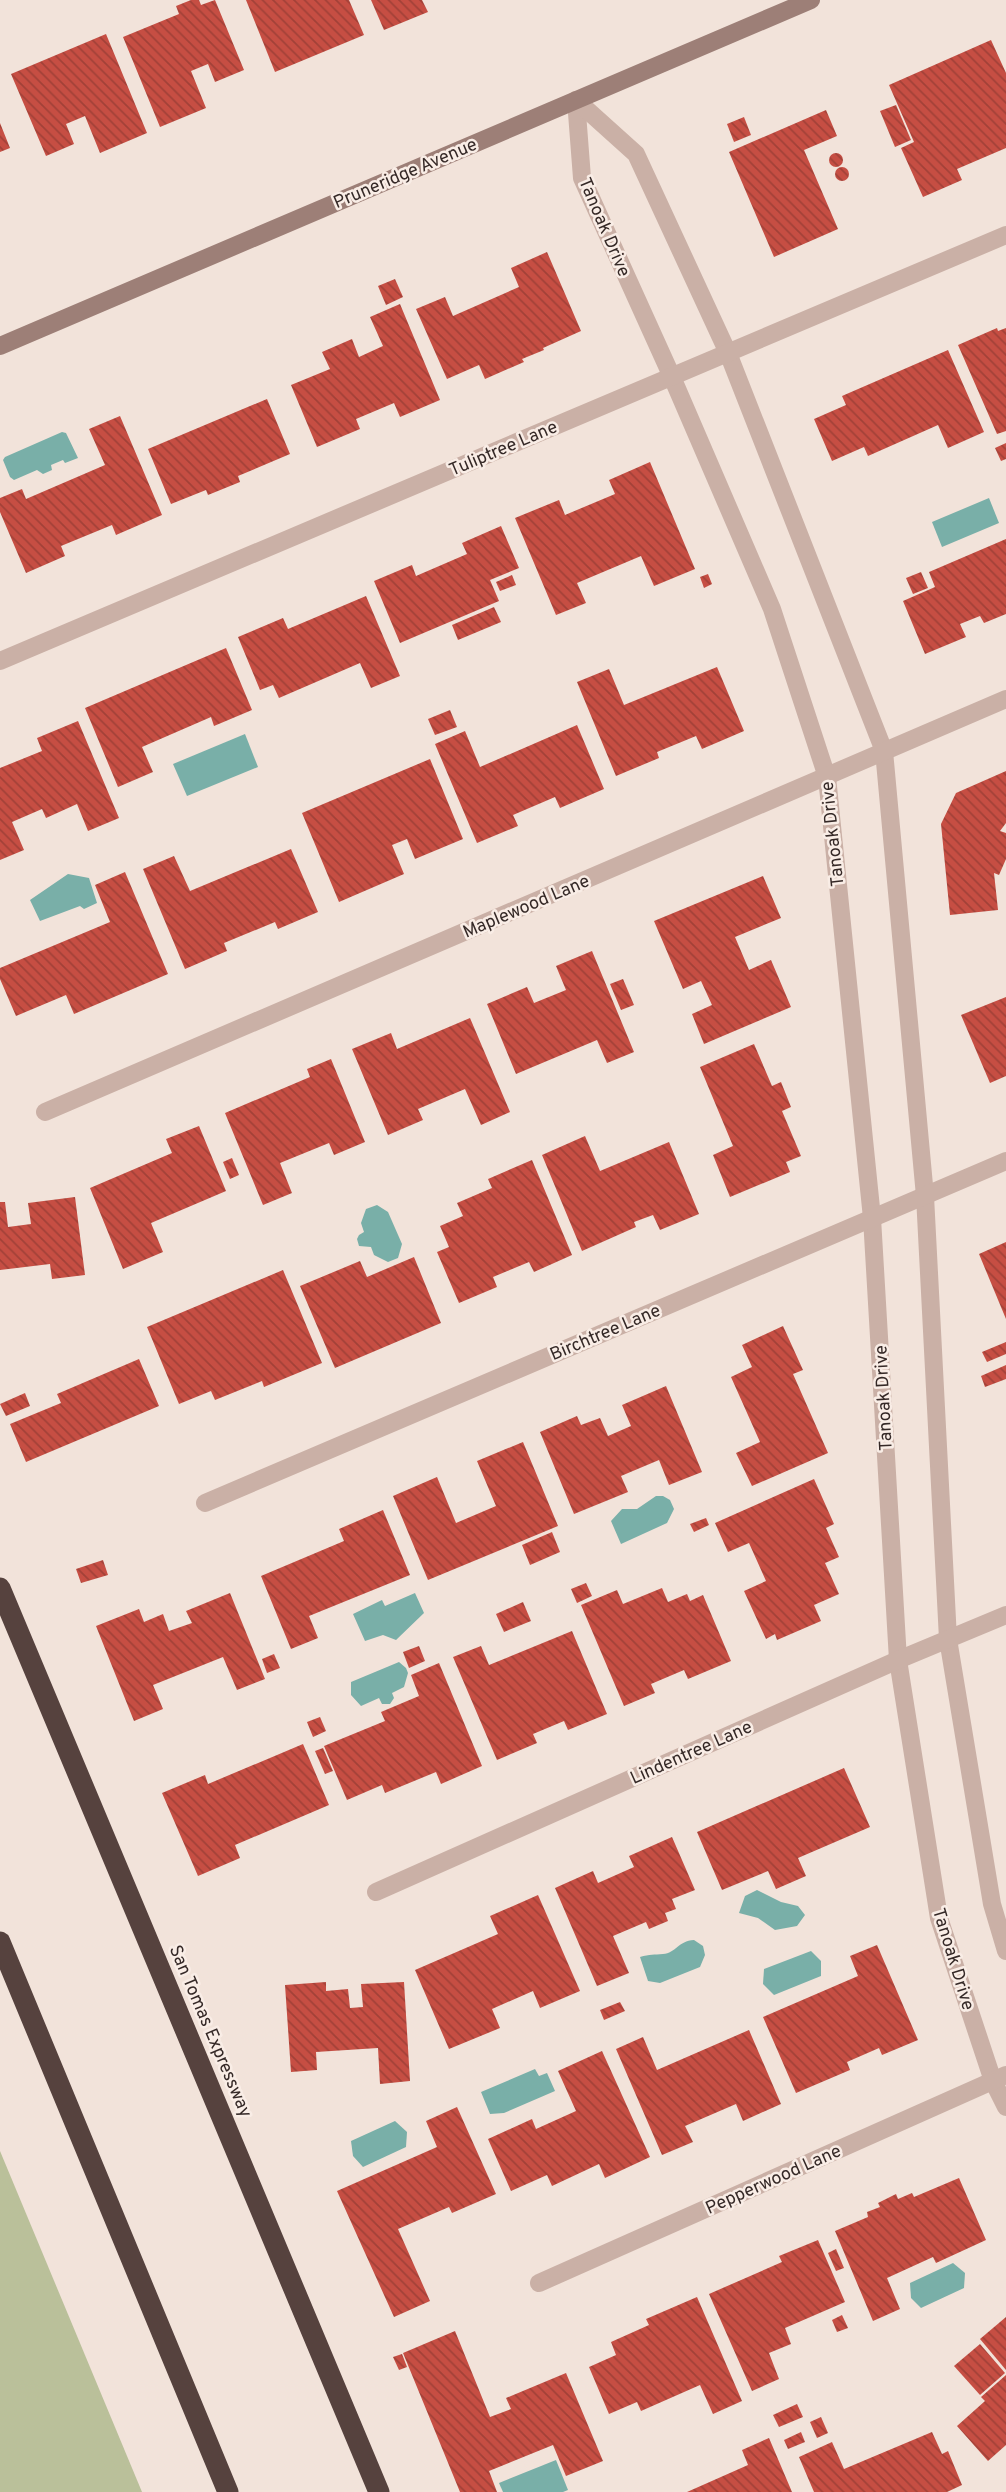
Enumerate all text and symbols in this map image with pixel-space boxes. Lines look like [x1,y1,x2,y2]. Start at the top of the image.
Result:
street label: Pruneridge Avenue [330,134,481,215]
street label: Tanoak Drive [572,174,635,281]
street label: Tuliptree Lane [446,416,561,483]
street label: Tanoak Drive [817,780,850,888]
street label: Maplewood Lane [460,870,593,944]
street label: Birchtree Lane [547,1300,664,1367]
street label: Tanoak Drive [870,1345,899,1451]
street label: Lindentree Lane [627,1716,756,1791]
street label: Tanoak Drive [926,1906,979,2013]
street label: San Tomas Expressway [163,1942,256,2121]
street label: Pepperwood Lane [702,2140,845,2221]

